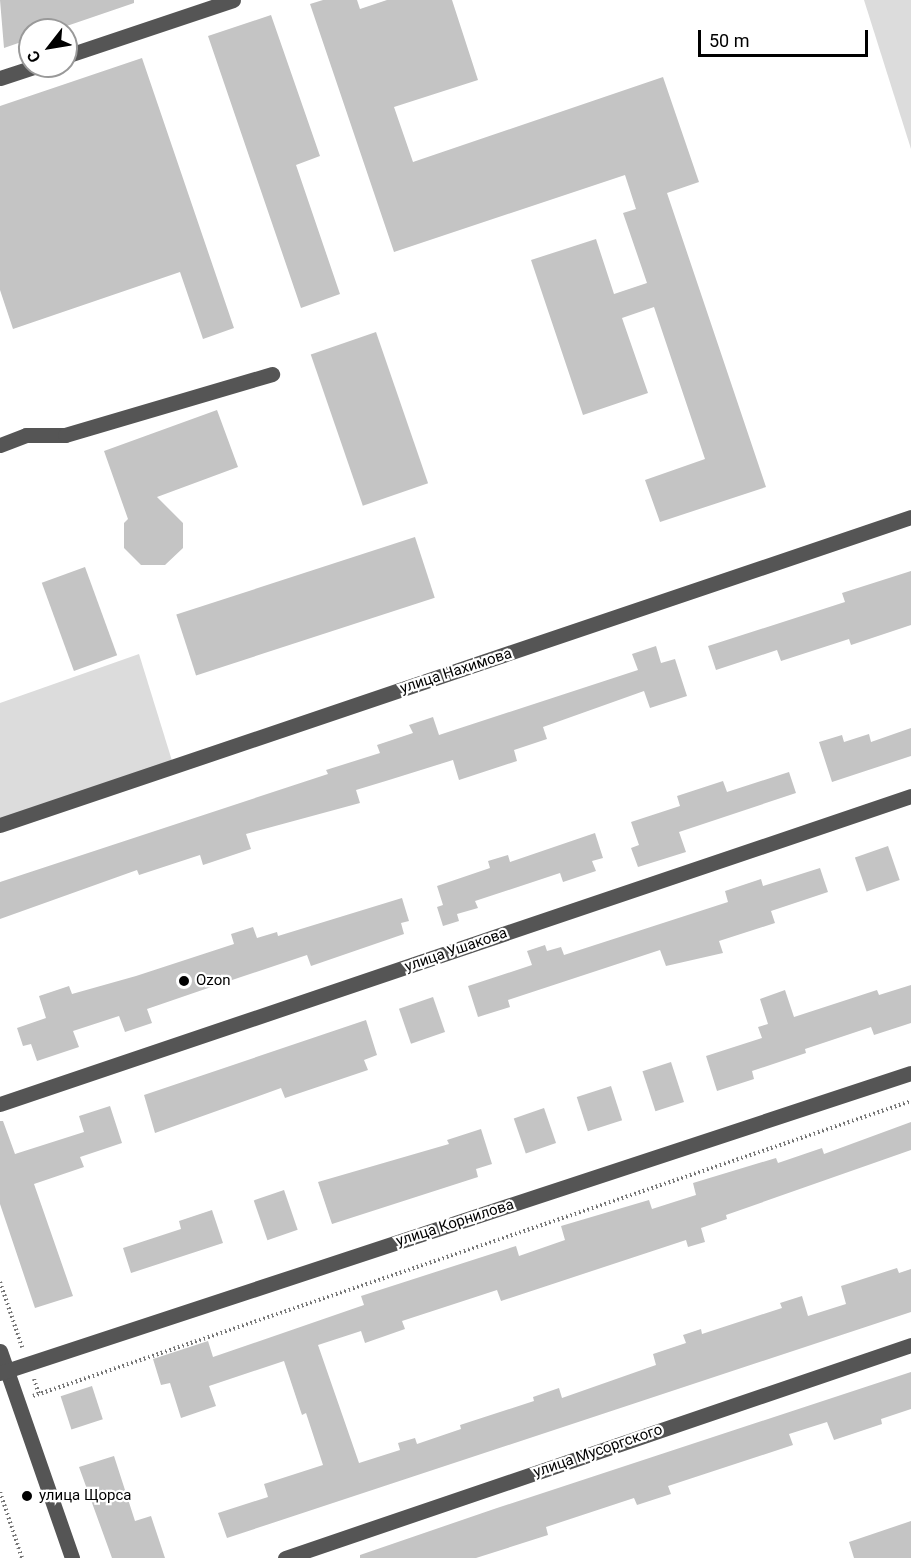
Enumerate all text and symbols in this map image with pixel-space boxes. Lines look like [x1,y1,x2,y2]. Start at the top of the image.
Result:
north arrow [18,18,78,78]
scale bar [701,18,870,56]
text: 50 m [709,30,749,51]
text: С [23,47,45,66]
street label: улица Нахимова [398,644,514,698]
street label: улица Ушакова [402,924,510,976]
place label: Ozon [196,972,230,990]
marker: Ozon [177,974,191,988]
street label: улица Корнилова [394,1195,516,1251]
street label: улица Мусоргского [531,1421,665,1481]
place label: улица Щорса [39,1487,131,1505]
marker: улица Щорса [20,1489,34,1503]

